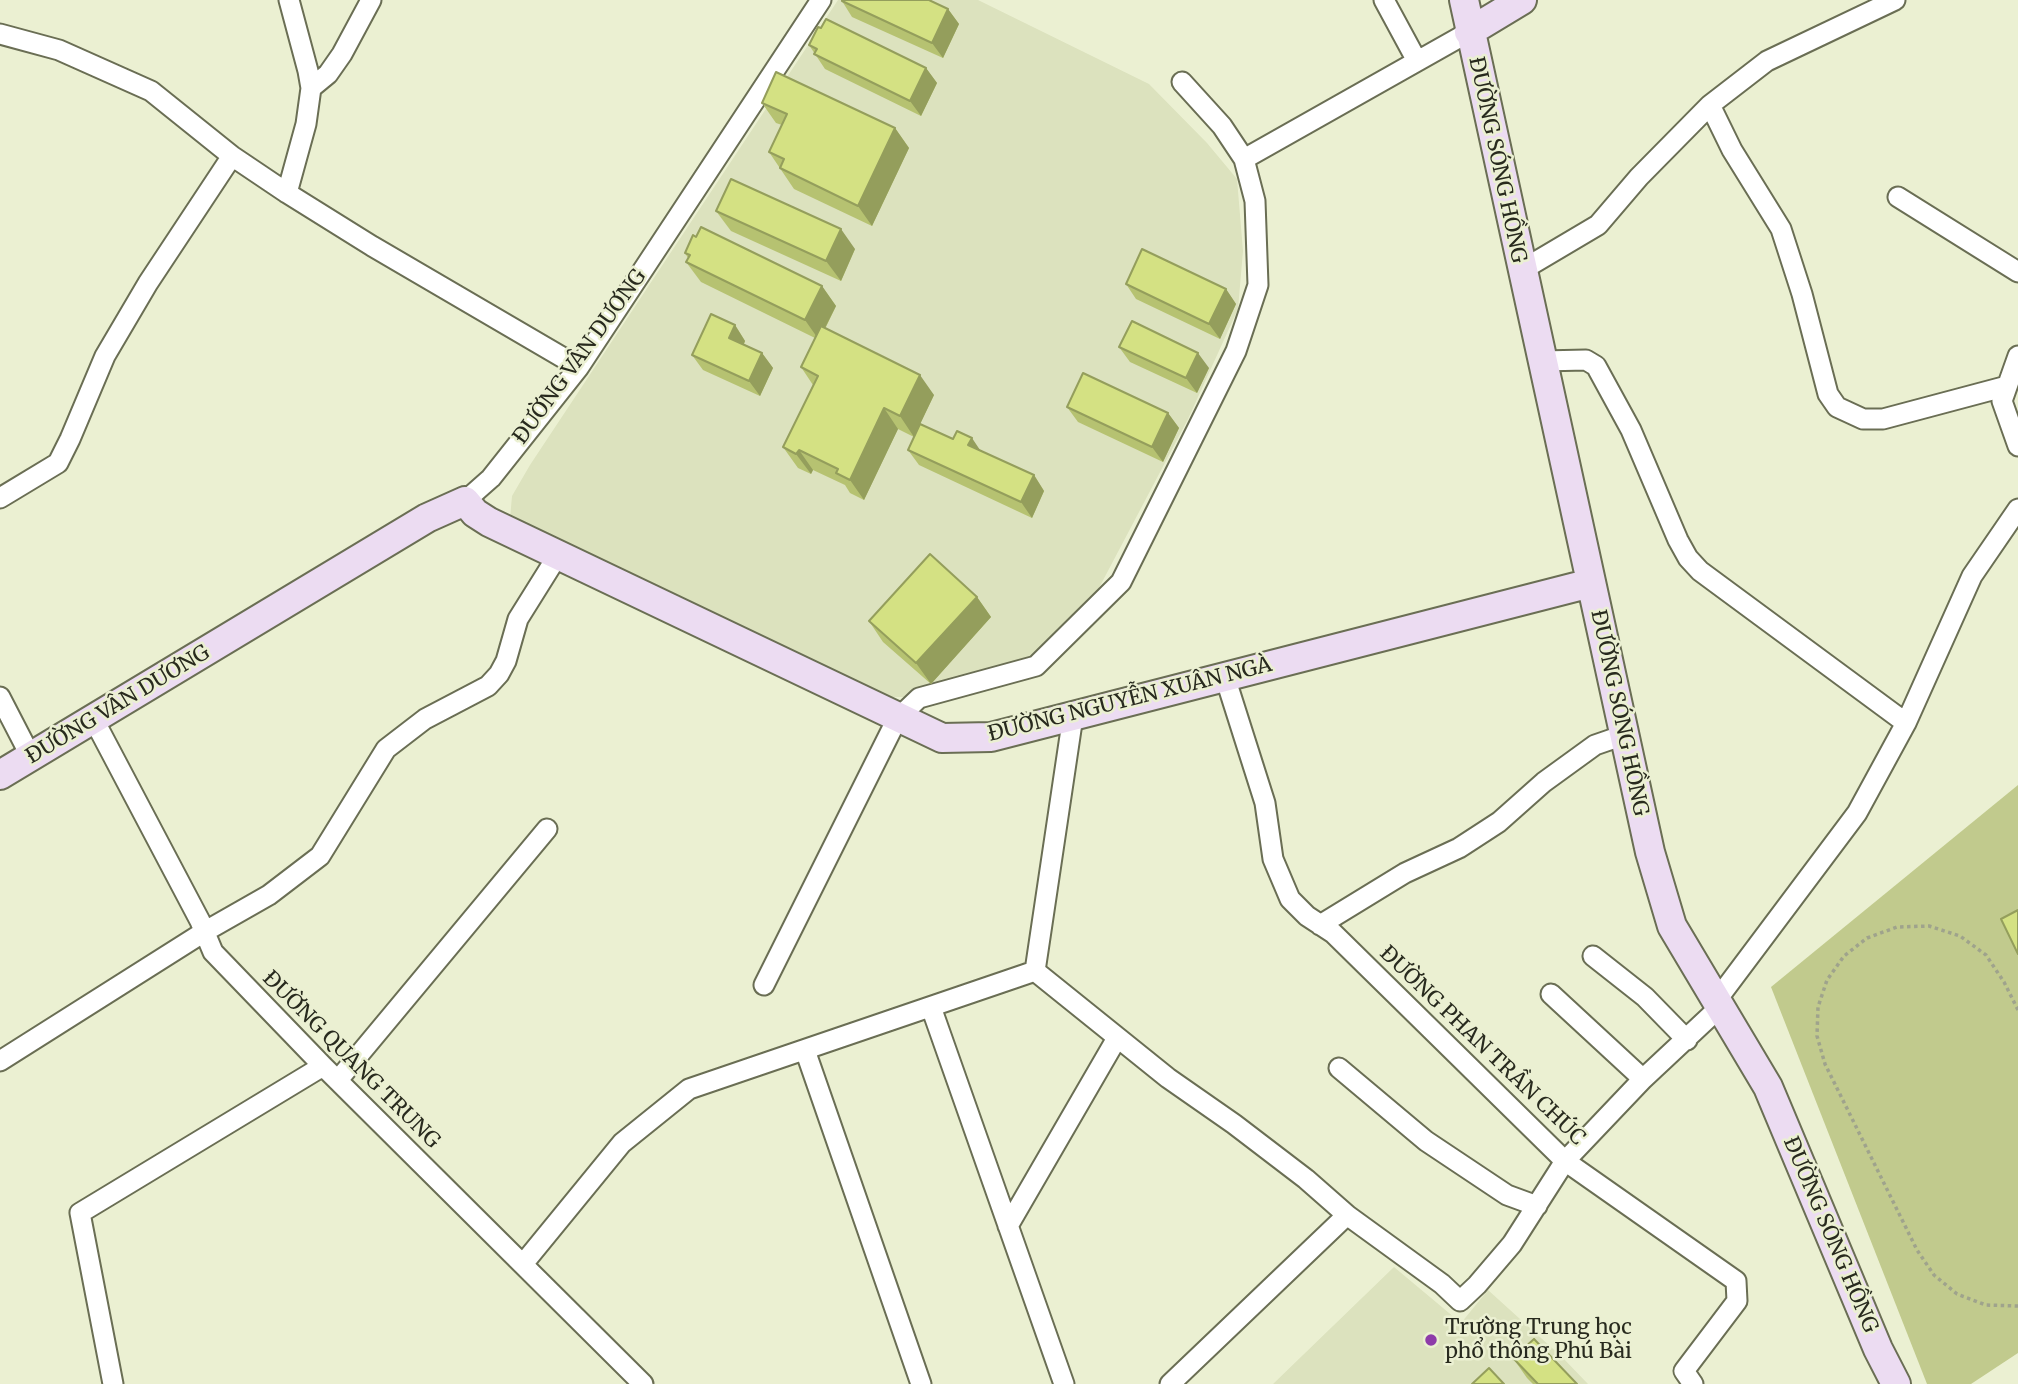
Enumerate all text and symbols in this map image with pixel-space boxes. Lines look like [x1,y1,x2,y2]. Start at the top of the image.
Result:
street label: ĐƯỜNG SÓNG HỒNG [1463,55,1531,265]
street label: ĐƯỜNG VÂN DƯƠNG [508,265,652,449]
street label: ĐƯỜNG SÓNG HỒNG [1585,608,1653,818]
street label: ĐƯỜNG VÂN DƯƠNG [22,640,214,770]
street label: ĐƯỜNG NGUYỄN XUÂN NGÀ [986,653,1274,747]
street label: ĐƯỜNG PHAN TRẦN CHÚC [1374,941,1590,1151]
street label: ĐƯỜNG QUANG TRUNG [257,966,445,1154]
street label: ĐƯỜNG SÓNG HỒNG [1777,1133,1883,1337]
place label: Trường Trung học phổ thông Phú Bài [1445,1315,1632,1365]
marker: Trường Trung học phổ thông Phú Bài [1423,1332,1439,1348]

